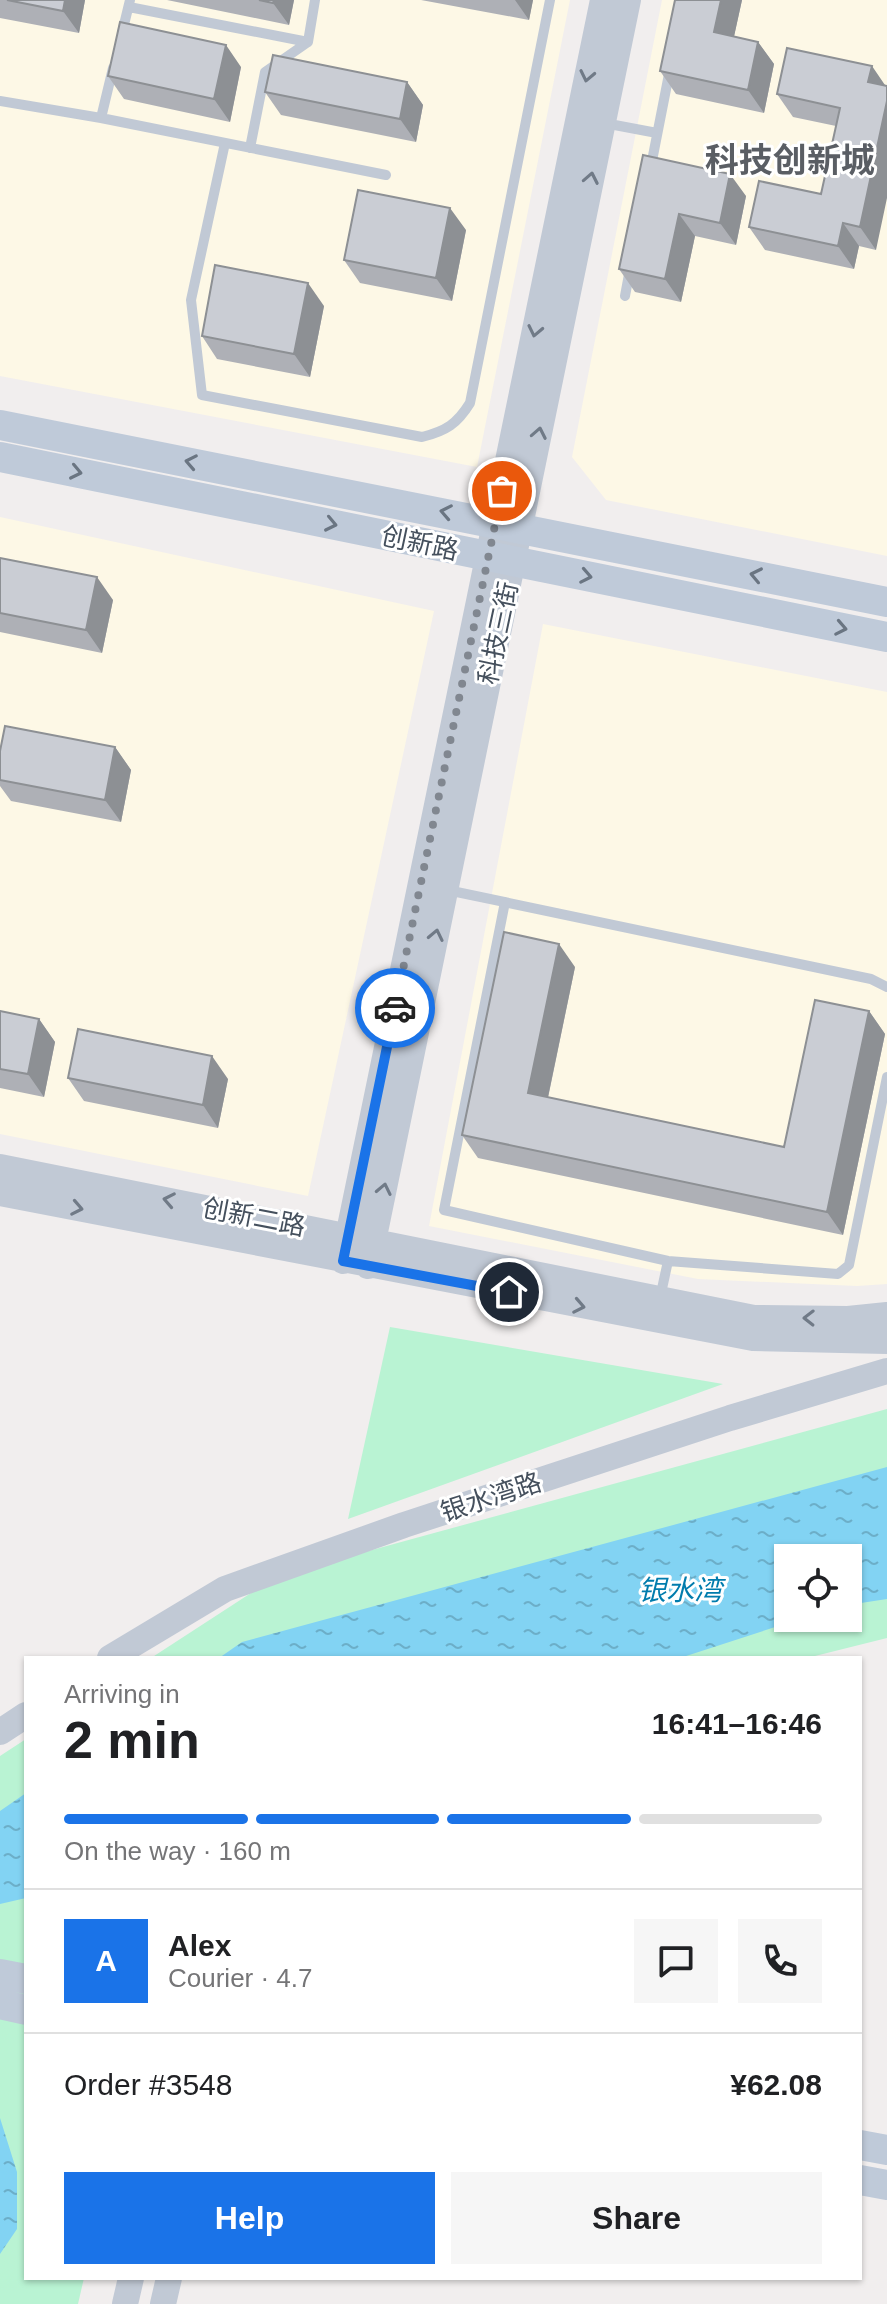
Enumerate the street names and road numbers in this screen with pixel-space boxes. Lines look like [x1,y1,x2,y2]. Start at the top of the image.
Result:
street label: 创新路 [379,520,461,566]
street label: 科技三街 [473,579,523,687]
street label: 创新二路 [200,1192,308,1242]
street label: 银水湾路 [437,1467,545,1527]

